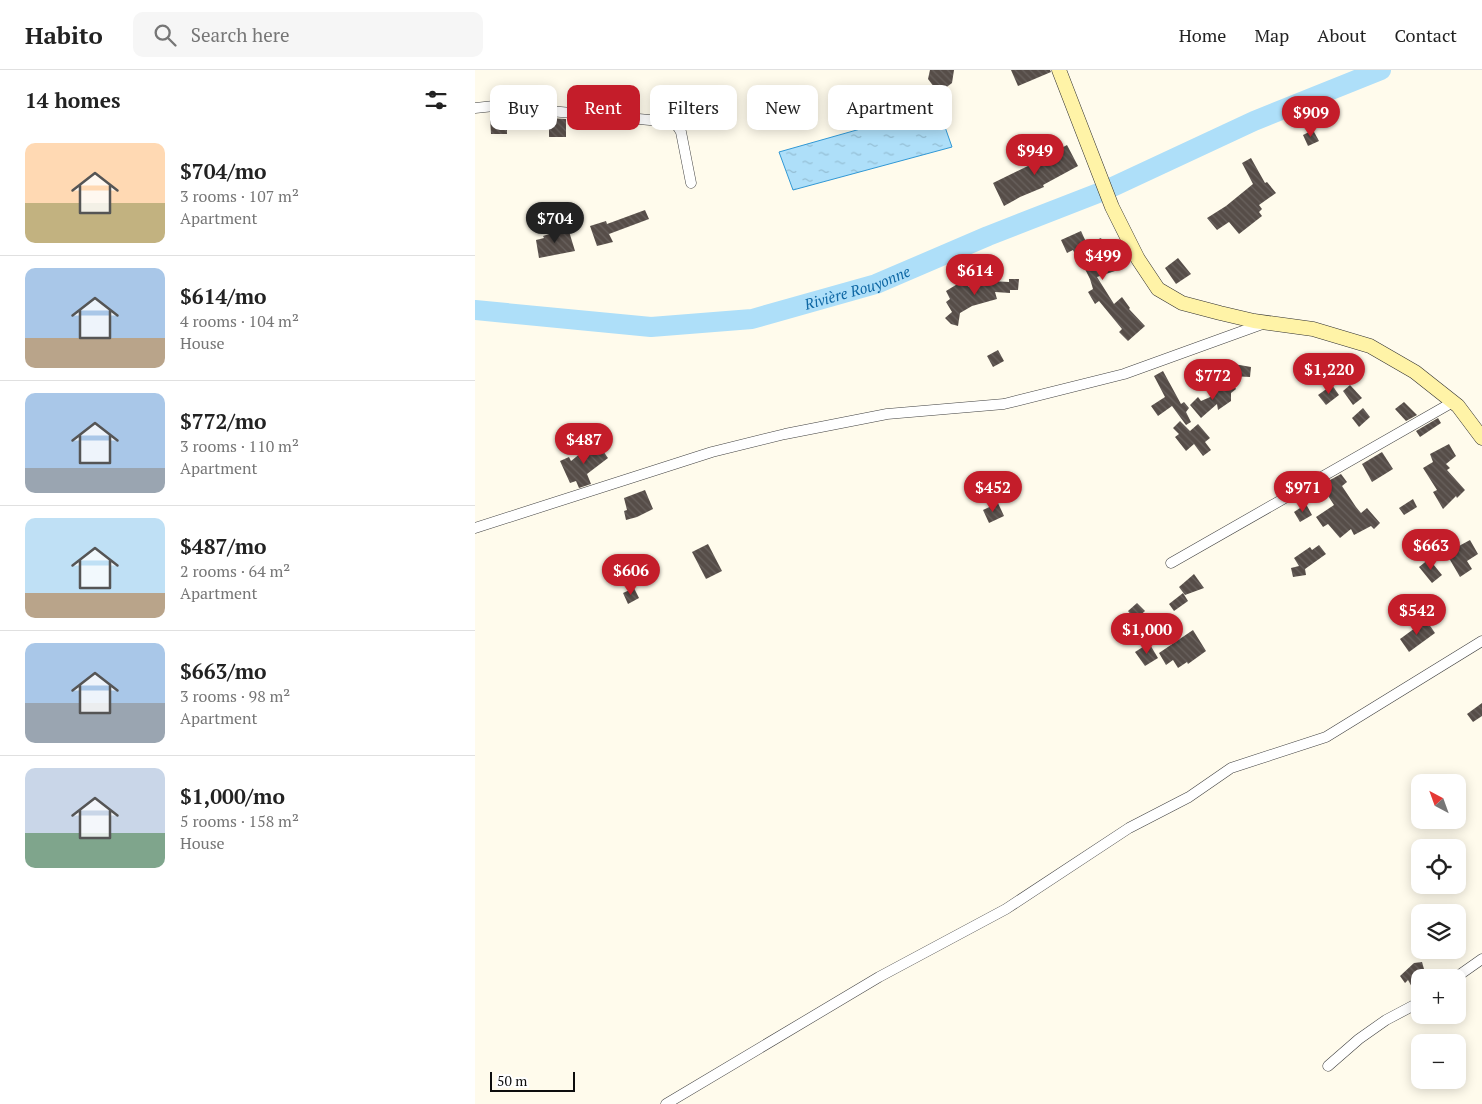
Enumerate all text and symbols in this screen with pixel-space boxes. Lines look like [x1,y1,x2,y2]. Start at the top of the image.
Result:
search box [133,12,483,57]
text: Habito [25,19,103,51]
icon: search [151,21,179,49]
text: Search here [191,22,290,47]
text: Home [1179,23,1226,47]
text: Map [1254,23,1289,47]
text: About [1317,23,1366,47]
text: Contact [1394,23,1457,47]
chip: Buy [490,85,557,130]
chip: Rent [567,85,640,130]
chip: Filters [650,85,737,130]
chip: New [747,85,818,130]
chip: Apartment [828,85,952,130]
text: 14 homes [25,86,121,114]
icon: filters [422,86,450,114]
pin: $909 [1281,96,1341,138]
text: $909 [1293,101,1329,123]
pin: $949 [1005,134,1065,176]
text: $949 [1017,139,1053,161]
text: $704/mo [180,157,267,185]
icon: home [65,163,125,223]
text: 3 rooms · 107 m² [180,185,299,207]
pin: $704 [525,202,585,244]
text: Apartment [180,207,257,229]
text: $704 [537,207,573,229]
pin: $499 [1073,238,1133,281]
text: $499 [1085,244,1121,266]
pin: $614 [945,254,1005,296]
text: $614 [957,259,993,281]
water label: Rivière Rouyonne [801,261,913,314]
text: $614/mo [180,282,267,310]
icon: home [65,288,125,348]
text: 4 rooms · 104 m² [180,310,299,332]
text: House [180,332,225,354]
pin: $1,220 [1288,352,1370,395]
pin: $772 [1183,358,1243,401]
text: $1,220 [1304,358,1354,380]
text: $772 [1195,364,1231,386]
text: $772/mo [180,407,267,435]
icon: home [65,413,125,473]
pin: $487 [554,422,614,465]
text: $487 [566,428,602,450]
text: 3 rooms · 110 m² [180,435,299,457]
text: Apartment [180,457,257,479]
pin: $452 [963,470,1023,513]
pin: $971 [1273,470,1333,513]
text: $452 [975,476,1011,498]
text: $971 [1285,476,1321,498]
pin: $663 [1401,528,1461,571]
text: $487/mo [180,532,267,560]
text: $663 [1413,534,1449,556]
icon: home [65,538,125,598]
pin: $606 [601,554,661,596]
text: $606 [613,559,649,581]
text: 2 rooms · 64 m² [180,560,290,582]
text: Apartment [180,582,257,604]
pin: $542 [1387,594,1447,636]
text: $542 [1399,599,1435,621]
pin: $1,000 [1106,612,1188,655]
text: $1,000 [1122,618,1172,640]
text: $663/mo [180,657,267,685]
icon: home [65,663,125,723]
text: 3 rooms · 98 m² [180,685,290,707]
text: Apartment [180,707,257,729]
north arrow [1411,774,1466,829]
map controls [1411,774,1466,1089]
text: $1,000/mo [180,782,285,810]
icon: home [65,788,125,848]
text: 5 rooms · 158 m² [180,810,299,832]
text: House [180,832,225,854]
button: locate [1411,839,1466,894]
button: layers [1411,904,1466,959]
button: + [1411,969,1466,1024]
button: − [1411,1034,1466,1089]
scale bar [490,1069,575,1092]
text: 50 m [497,1071,527,1090]

